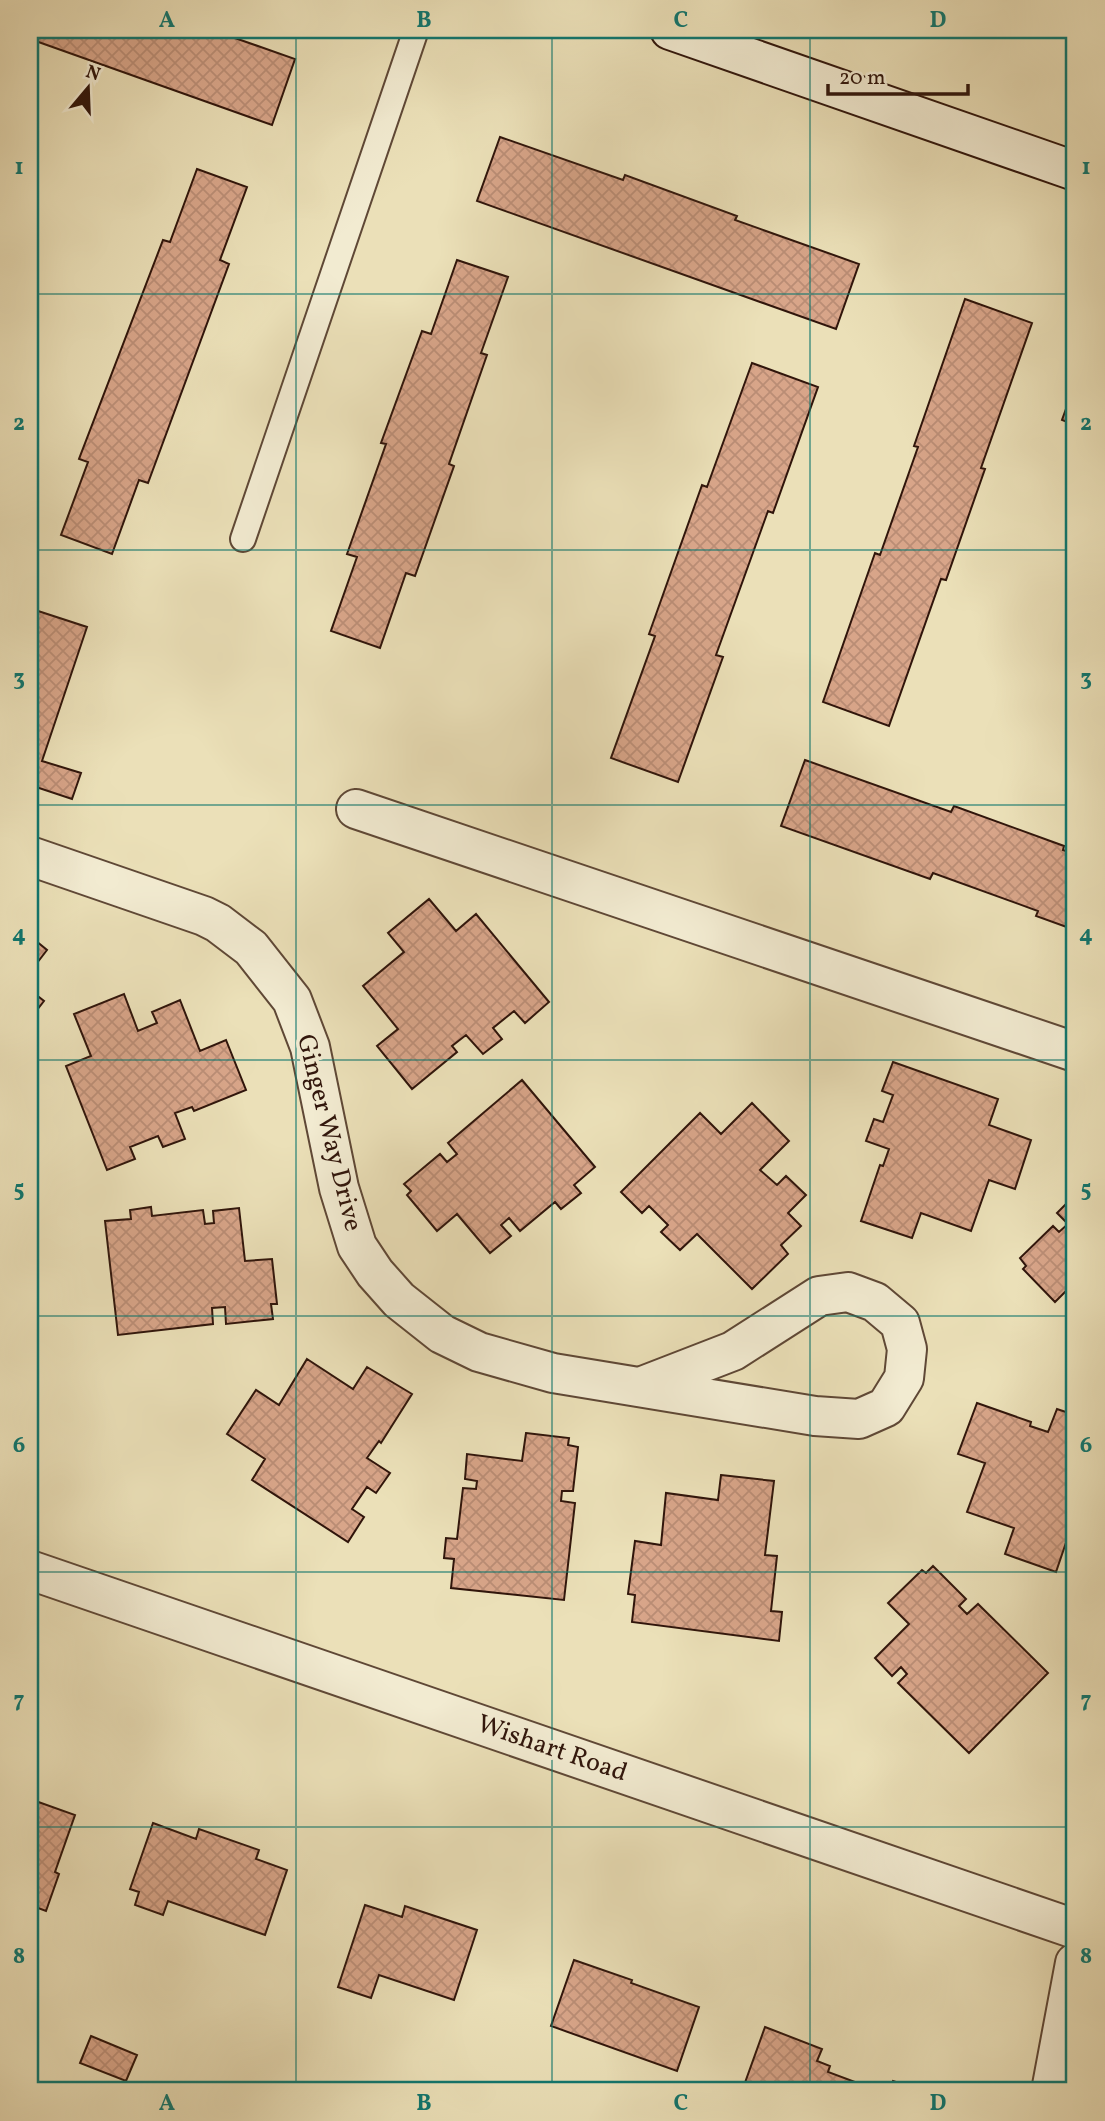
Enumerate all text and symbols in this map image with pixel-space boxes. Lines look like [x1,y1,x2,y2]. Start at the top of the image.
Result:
text: A [159,5,175,37]
text: B [416,5,432,37]
text: C [674,5,688,37]
text: D [930,5,947,37]
north arrow [52,52,122,122]
scale bar [828,52,968,96]
text: N [82,59,104,88]
text: 20 m [839,64,885,93]
text: 1 [14,152,24,184]
text: 1 [1081,152,1091,184]
text: 2 [13,408,25,440]
text: 2 [1080,408,1092,440]
text: 3 [13,663,25,695]
text: 3 [1080,663,1092,695]
text: 4 [12,919,26,951]
text: 4 [1079,919,1093,951]
street label: Ginger Way Drive [287,1031,371,1235]
text: 5 [13,1174,25,1206]
text: 5 [1080,1174,1092,1206]
text: 6 [13,1430,25,1462]
text: 6 [1080,1430,1092,1462]
text: 7 [14,1685,25,1717]
text: 7 [1081,1685,1092,1717]
street label: Wishart Road [472,1706,632,1792]
text: 8 [13,1941,25,1973]
text: 8 [1080,1941,1092,1973]
text: A [159,2088,175,2120]
text: B [416,2088,432,2120]
text: C [674,2088,688,2120]
text: D [930,2088,947,2120]

